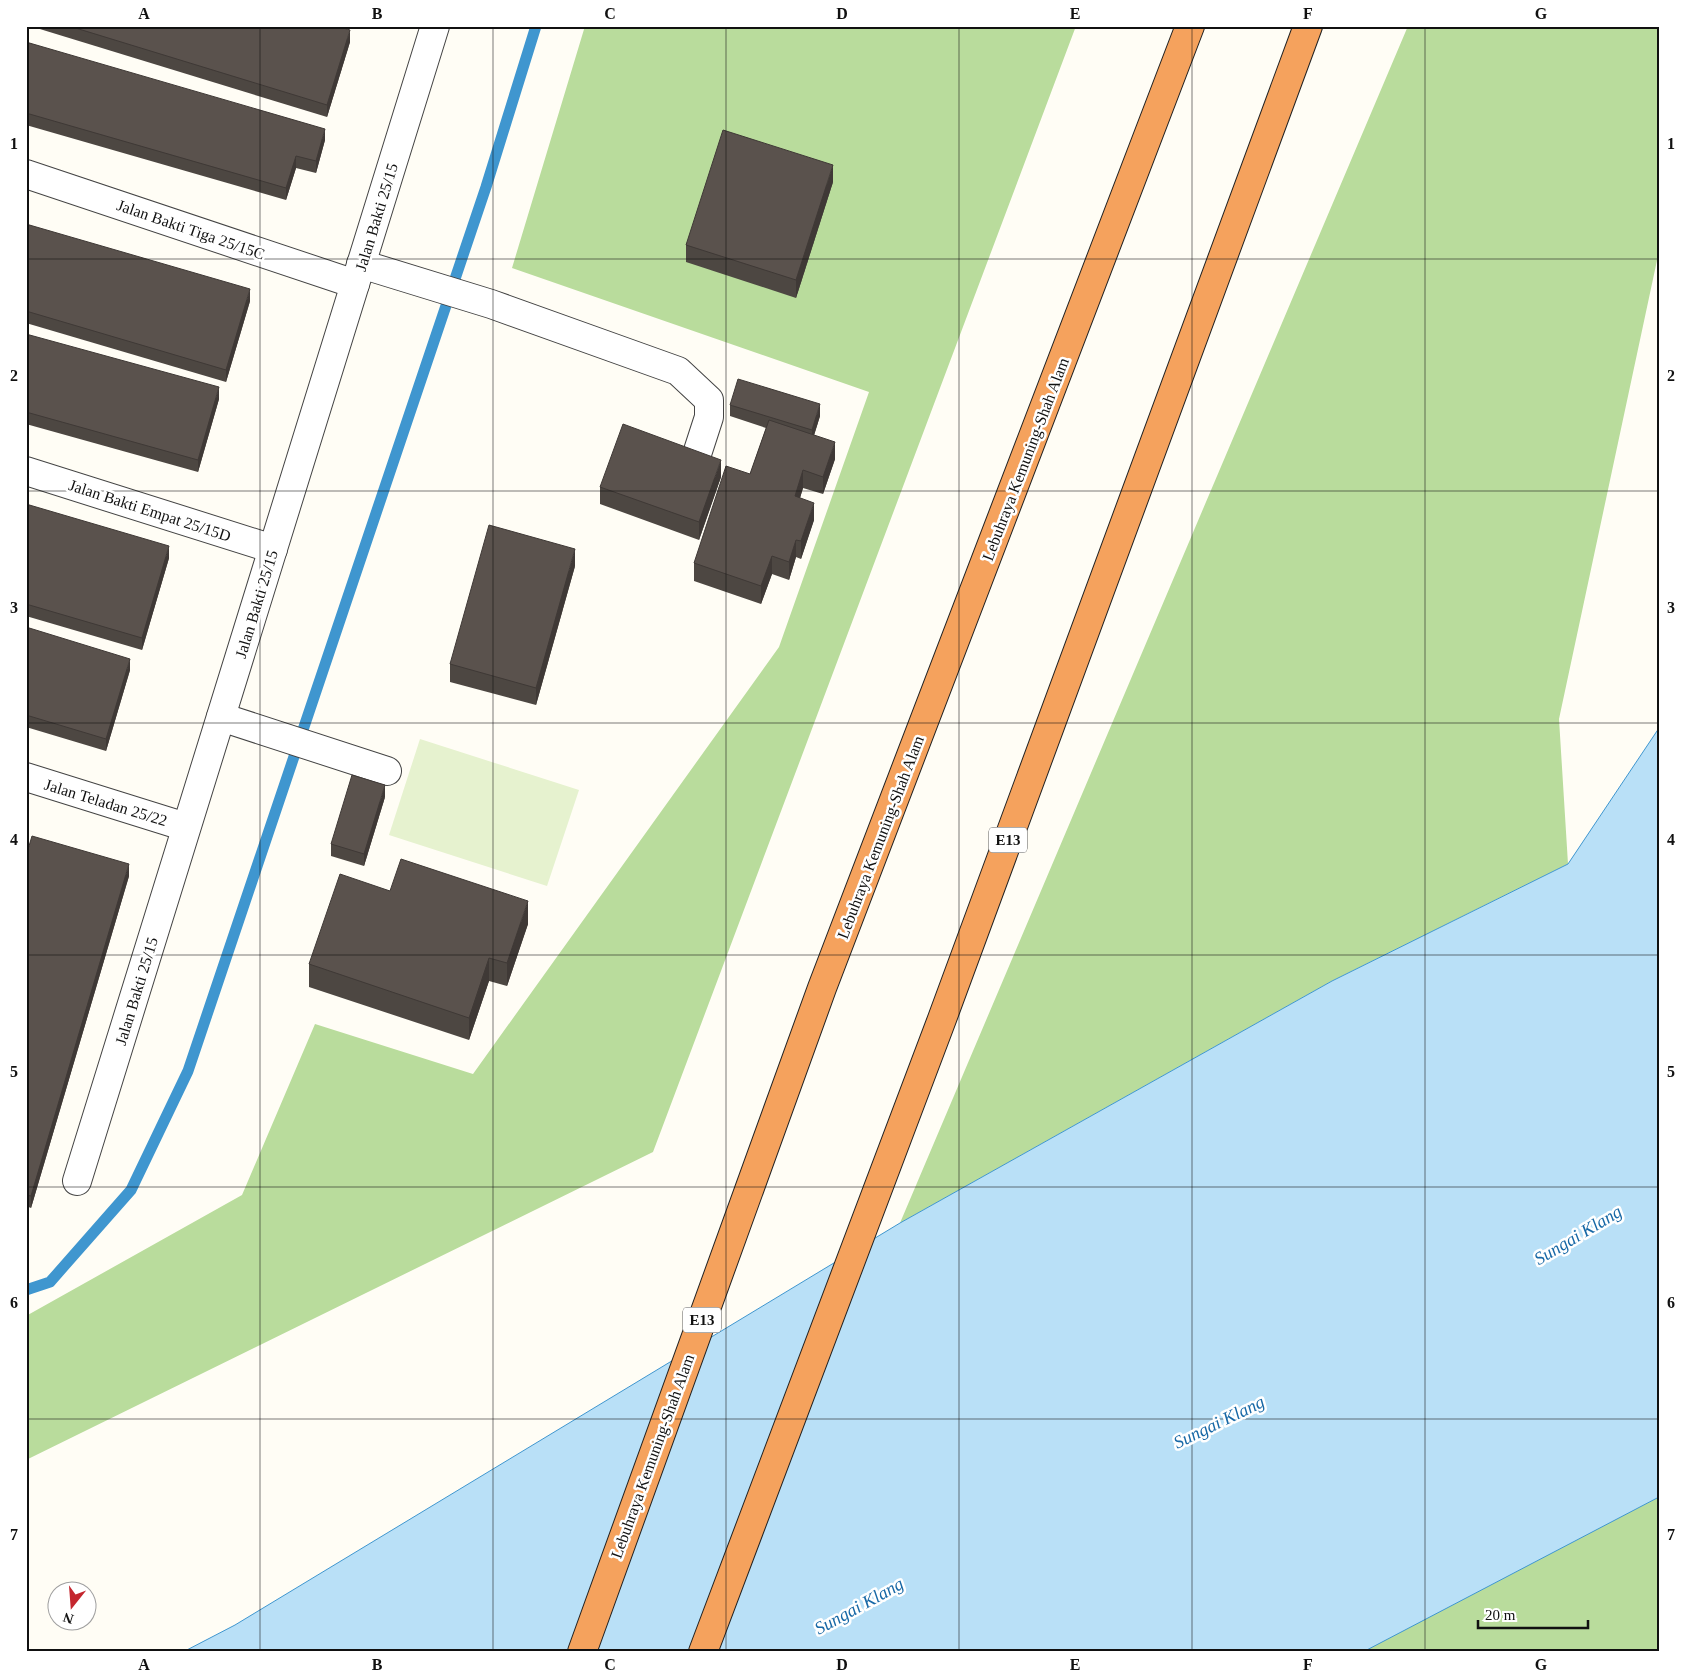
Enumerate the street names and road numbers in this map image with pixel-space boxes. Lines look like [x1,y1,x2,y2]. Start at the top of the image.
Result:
street label: Jalan Bakti 25/15 [352,161,401,273]
street label: Jalan Bakti Tiga 25/15C [114,196,267,264]
street label: Lebuhraya Kemuning-Shah Alam [979,355,1073,563]
street label: Jalan Bakti Empat 25/15D [66,476,233,546]
street label: Jalan Bakti 25/15 [232,548,281,660]
street label: Lebuhraya Kemuning-Shah Alam [834,733,928,941]
street label: Jalan Teladan 25/22 [42,776,169,829]
road number: E13 [989,828,1027,852]
street label: Jalan Bakti 25/15 [112,935,161,1047]
road number: E13 [683,1308,721,1332]
street label: Lebuhraya Kemuning-Shah Alam [608,1351,699,1561]

